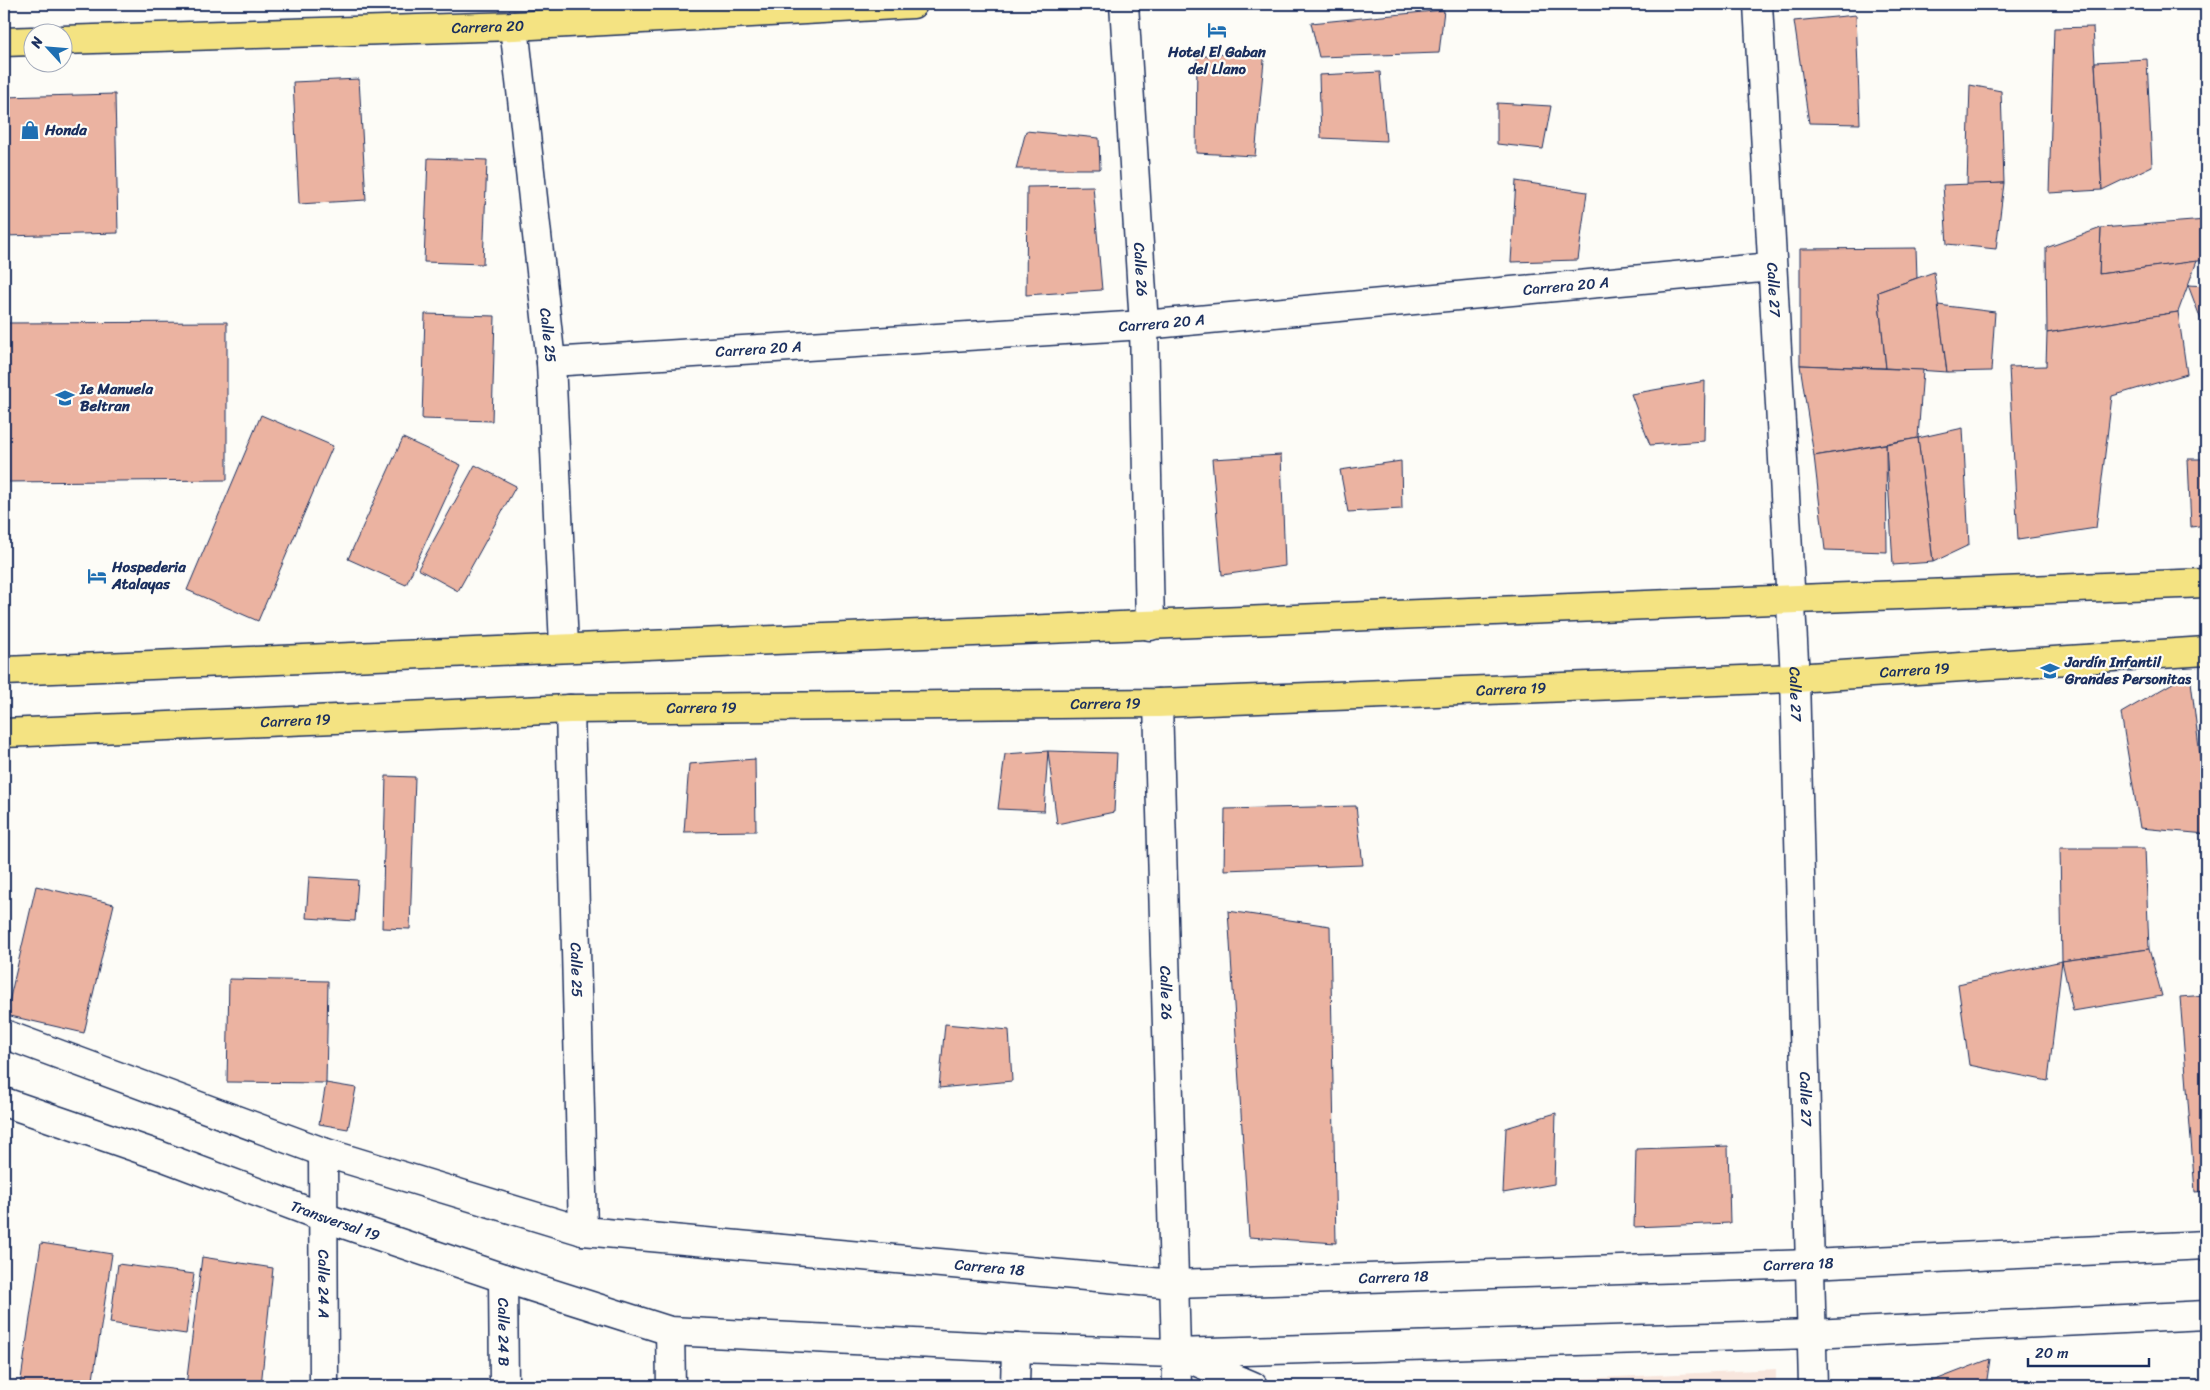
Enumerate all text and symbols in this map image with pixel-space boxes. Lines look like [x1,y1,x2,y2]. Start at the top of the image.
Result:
street label: Carrera 20 [451,12,525,41]
hotel icon: Hotel El Gaban del Llano [1206,19,1228,41]
north arrow [22,22,72,72]
text: N [23,32,50,53]
place label: Hotel El Gaban del Llano [1167,39,1267,82]
place label: Honda [44,117,87,143]
shop icon: Honda [19,119,41,141]
street label: Calle 26 [1126,242,1155,297]
street label: Calle 27 [1759,262,1788,319]
street label: Carrera 20 A [1522,269,1610,303]
street label: Calle 25 [532,306,564,364]
street label: Carrera 20 A [1118,306,1206,340]
street label: Carrera 20 A [715,333,803,365]
place label: Ie Manuela Beltran [79,376,153,419]
school or university icon: Ie Manuela Beltran [54,387,76,409]
place label: Hospederia Atalayas [111,554,186,597]
hotel icon: Hospederia Atalayas [86,565,108,587]
place label: Jardín Infantil Grandes Personitas [2064,649,2192,692]
street label: Carrera 19 [1879,655,1951,685]
school or university icon: Jardín Infantil Grandes Personitas [2039,660,2061,682]
street label: Calle 27 [1781,666,1809,723]
street label: Carrera 19 [1476,675,1547,704]
street label: Carrera 19 [1070,690,1141,717]
street label: Carrera 19 [666,694,737,721]
street label: Carrera 19 [260,706,331,735]
street label: Calle 25 [563,942,590,998]
street label: Calle 26 [1152,965,1180,1020]
street label: Calle 27 [1792,1071,1819,1128]
street label: Transversal 19 [287,1193,384,1248]
street label: Calle 24 A [310,1249,337,1318]
street label: Carrera 18 [1763,1250,1834,1278]
street label: Carrera 18 [953,1251,1026,1284]
street label: Carrera 18 [1358,1263,1429,1291]
street label: Calle 24 B [490,1298,517,1367]
scale bar [2028,1335,2149,1367]
text: 20 m [2035,1340,2069,1366]

